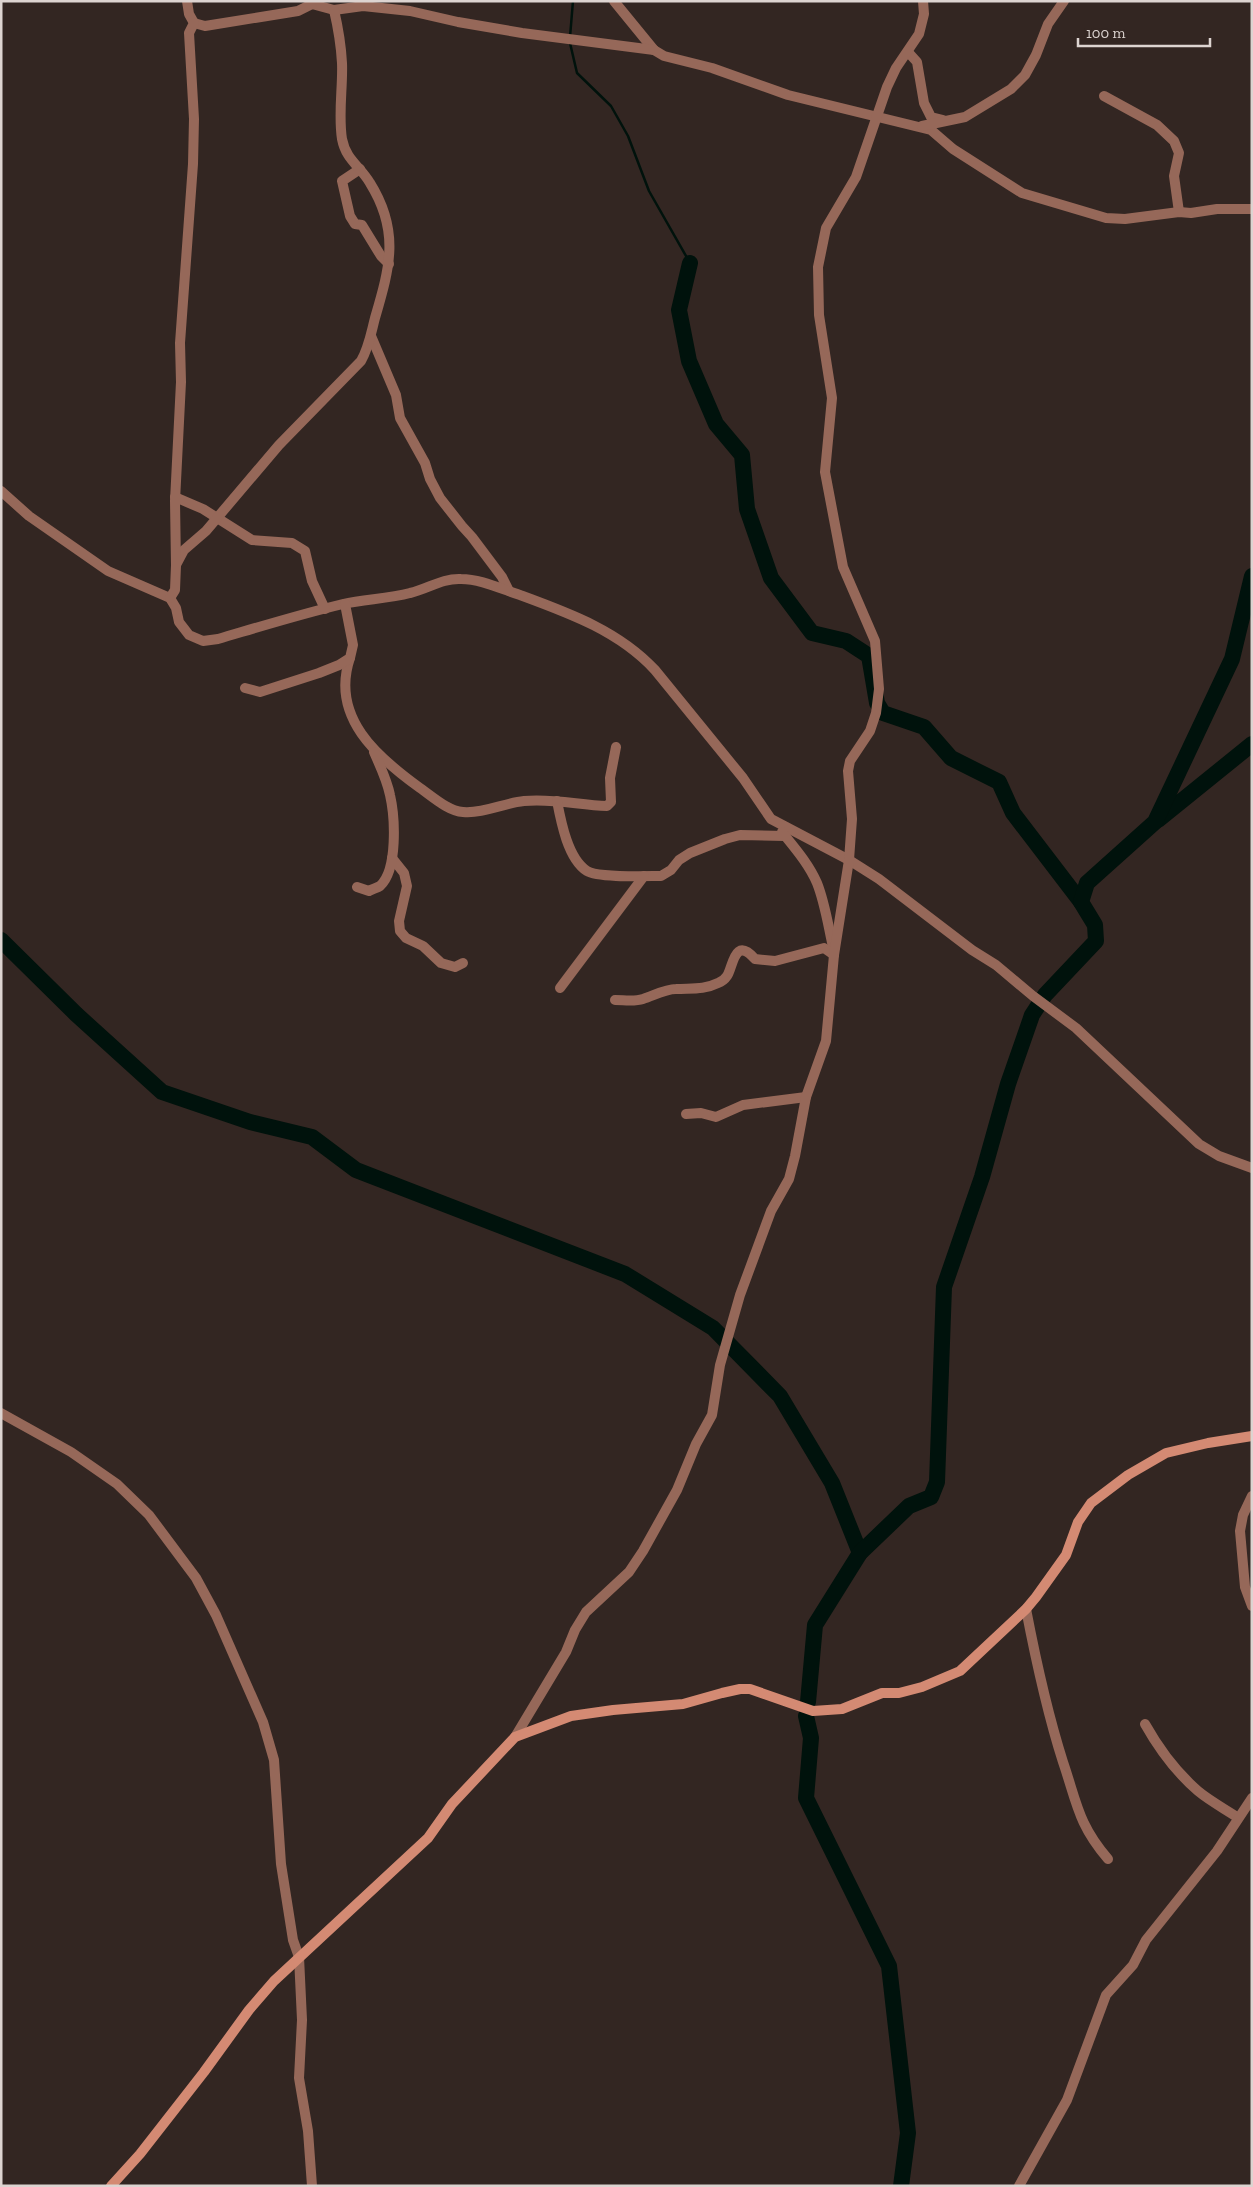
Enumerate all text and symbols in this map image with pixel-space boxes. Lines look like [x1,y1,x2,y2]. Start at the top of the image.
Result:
scale bar [1078,15,1210,47]
text: 100 m [1086,24,1125,42]

